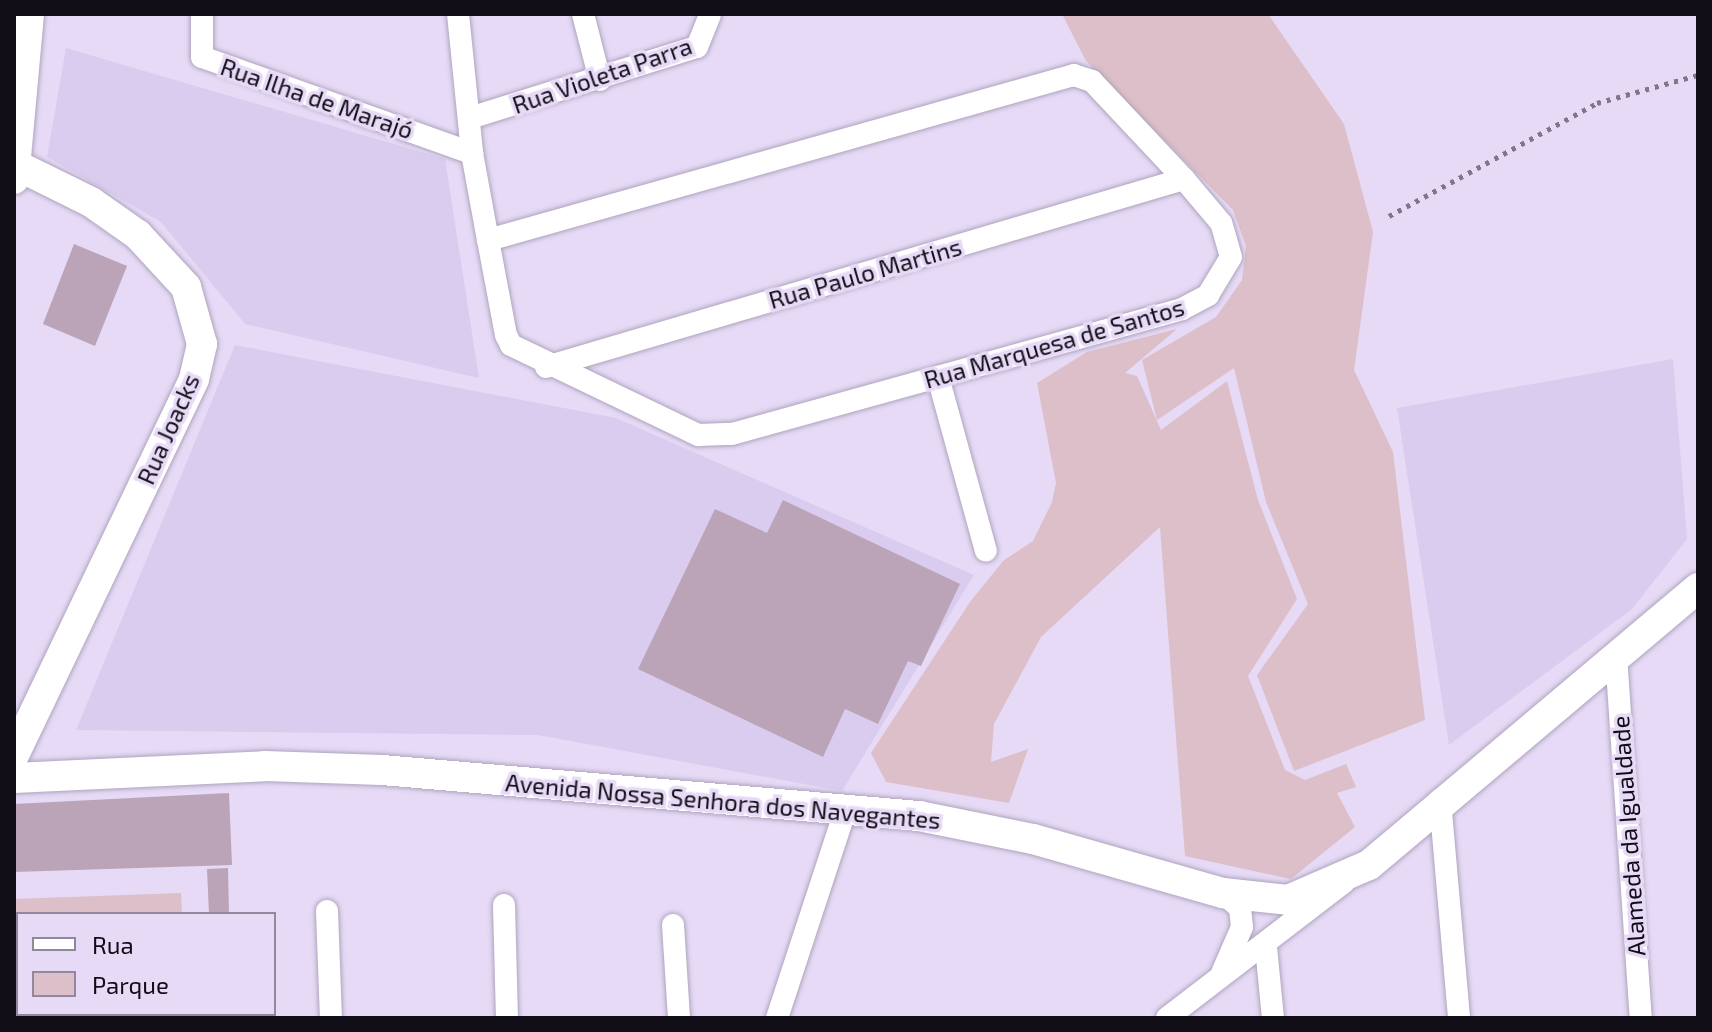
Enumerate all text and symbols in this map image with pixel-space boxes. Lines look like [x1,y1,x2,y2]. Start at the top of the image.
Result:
street label: Rua Violeta Parra [508,31,696,119]
street label: Rua Ilha de Marajó [217,52,417,144]
street label: Rua Paulo Martins [765,232,965,314]
street label: Rua Marquesa de Santos [921,292,1187,394]
street label: Rua Joacks [131,369,205,489]
street label: Alameda da Igualdade [1605,715,1651,957]
street label: Avenida Nossa Senhora dos Navegantes [504,768,942,834]
legend [16,912,276,1016]
text: Rua [92,930,134,959]
text: Parque [92,970,169,999]

